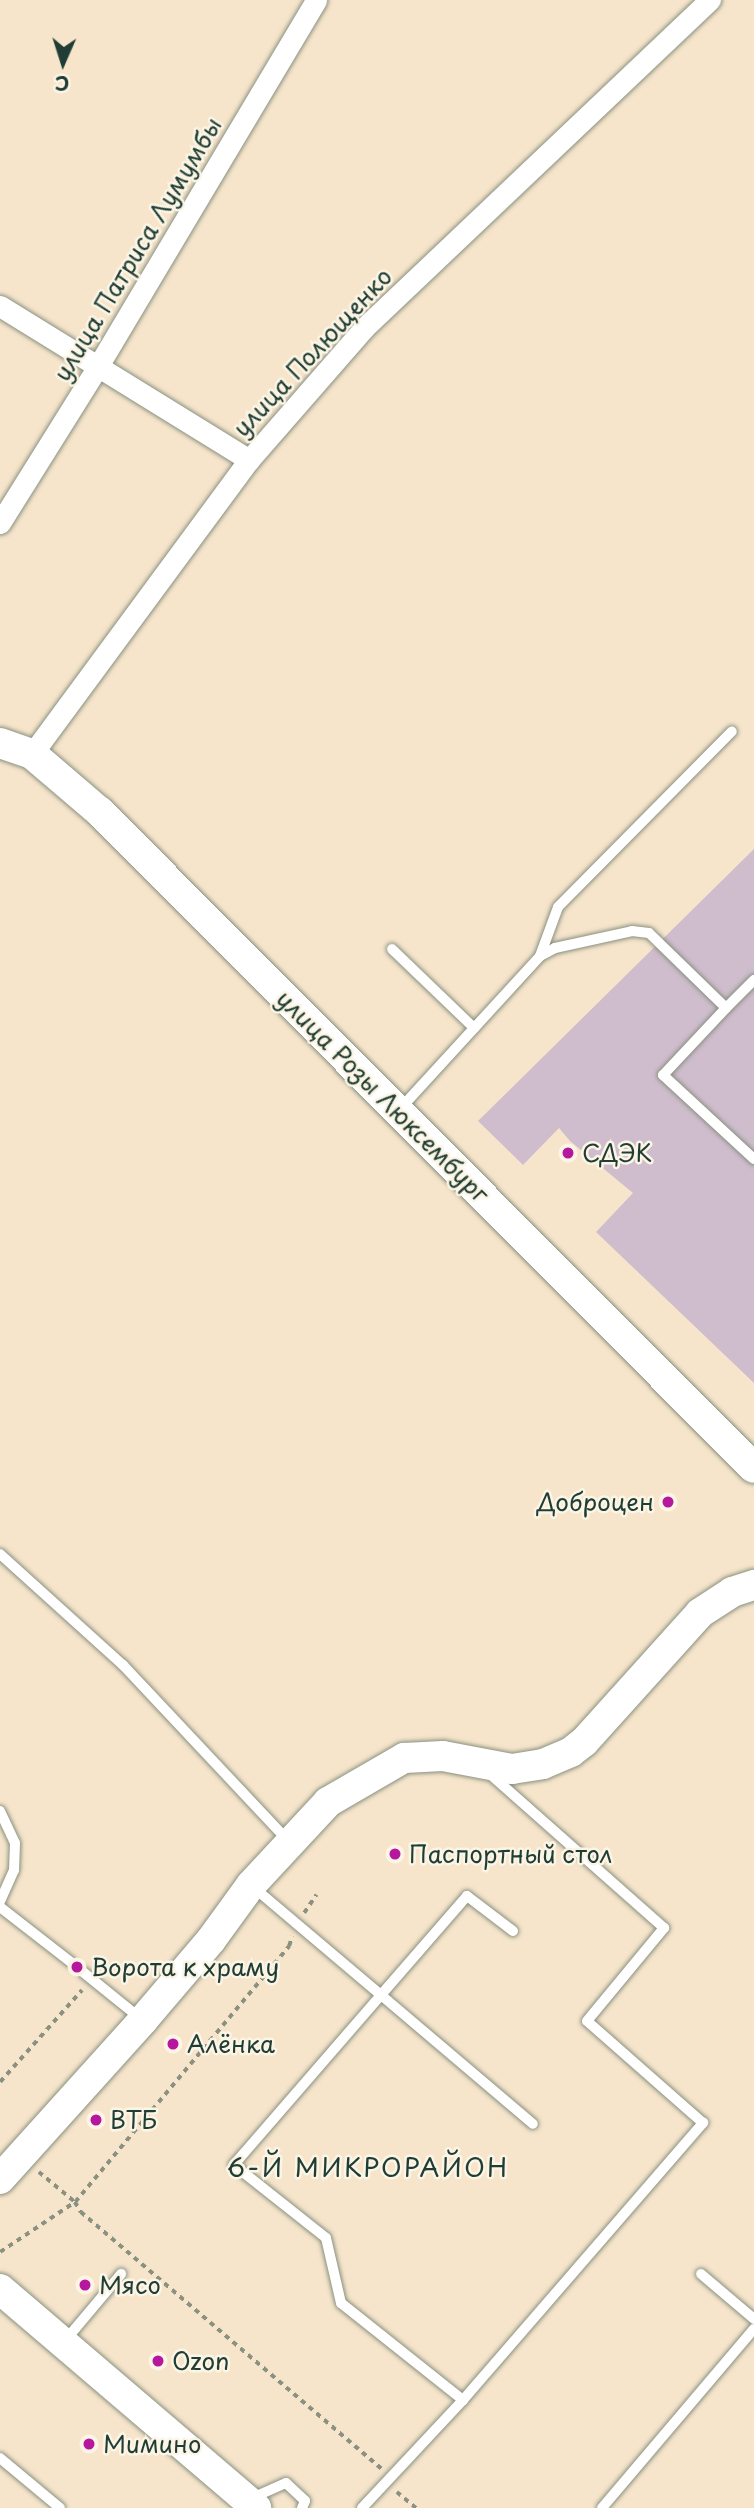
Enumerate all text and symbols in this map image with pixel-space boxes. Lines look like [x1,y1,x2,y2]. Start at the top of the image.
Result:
north arrow [28,28,98,98]
text: С [54,70,70,98]
street label: улица Патриса Лумумбы [46,111,228,387]
street label: улица Полющенко [226,261,398,443]
street label: улица Розы Люксембург [270,983,496,1209]
place label: СДЭК [582,1139,652,1167]
marker: СДЭК [560,1145,576,1161]
place label: Доброцен [537,1488,654,1516]
marker: Доброцен [660,1494,676,1510]
place label: Паспортный стол [409,1840,614,1868]
marker: Паспортный стол [387,1846,403,1862]
place label: Ворота к храму [91,1953,282,1981]
marker: Ворота к храму [69,1959,85,1975]
place label: Алёнка [187,2030,275,2058]
marker: Алёнка [165,2036,181,2052]
place label: ВТБ [110,2106,157,2134]
marker: ВТБ [88,2112,104,2128]
district label: 6-Й МИКРОРАЙОН [228,2151,508,2183]
place label: Мясо [99,2271,161,2299]
marker: Мясо [77,2277,93,2293]
place label: Ozon [172,2347,229,2375]
marker: Ozon [150,2353,166,2369]
place label: Мимино [103,2430,201,2458]
marker: Мимино [81,2436,97,2452]

